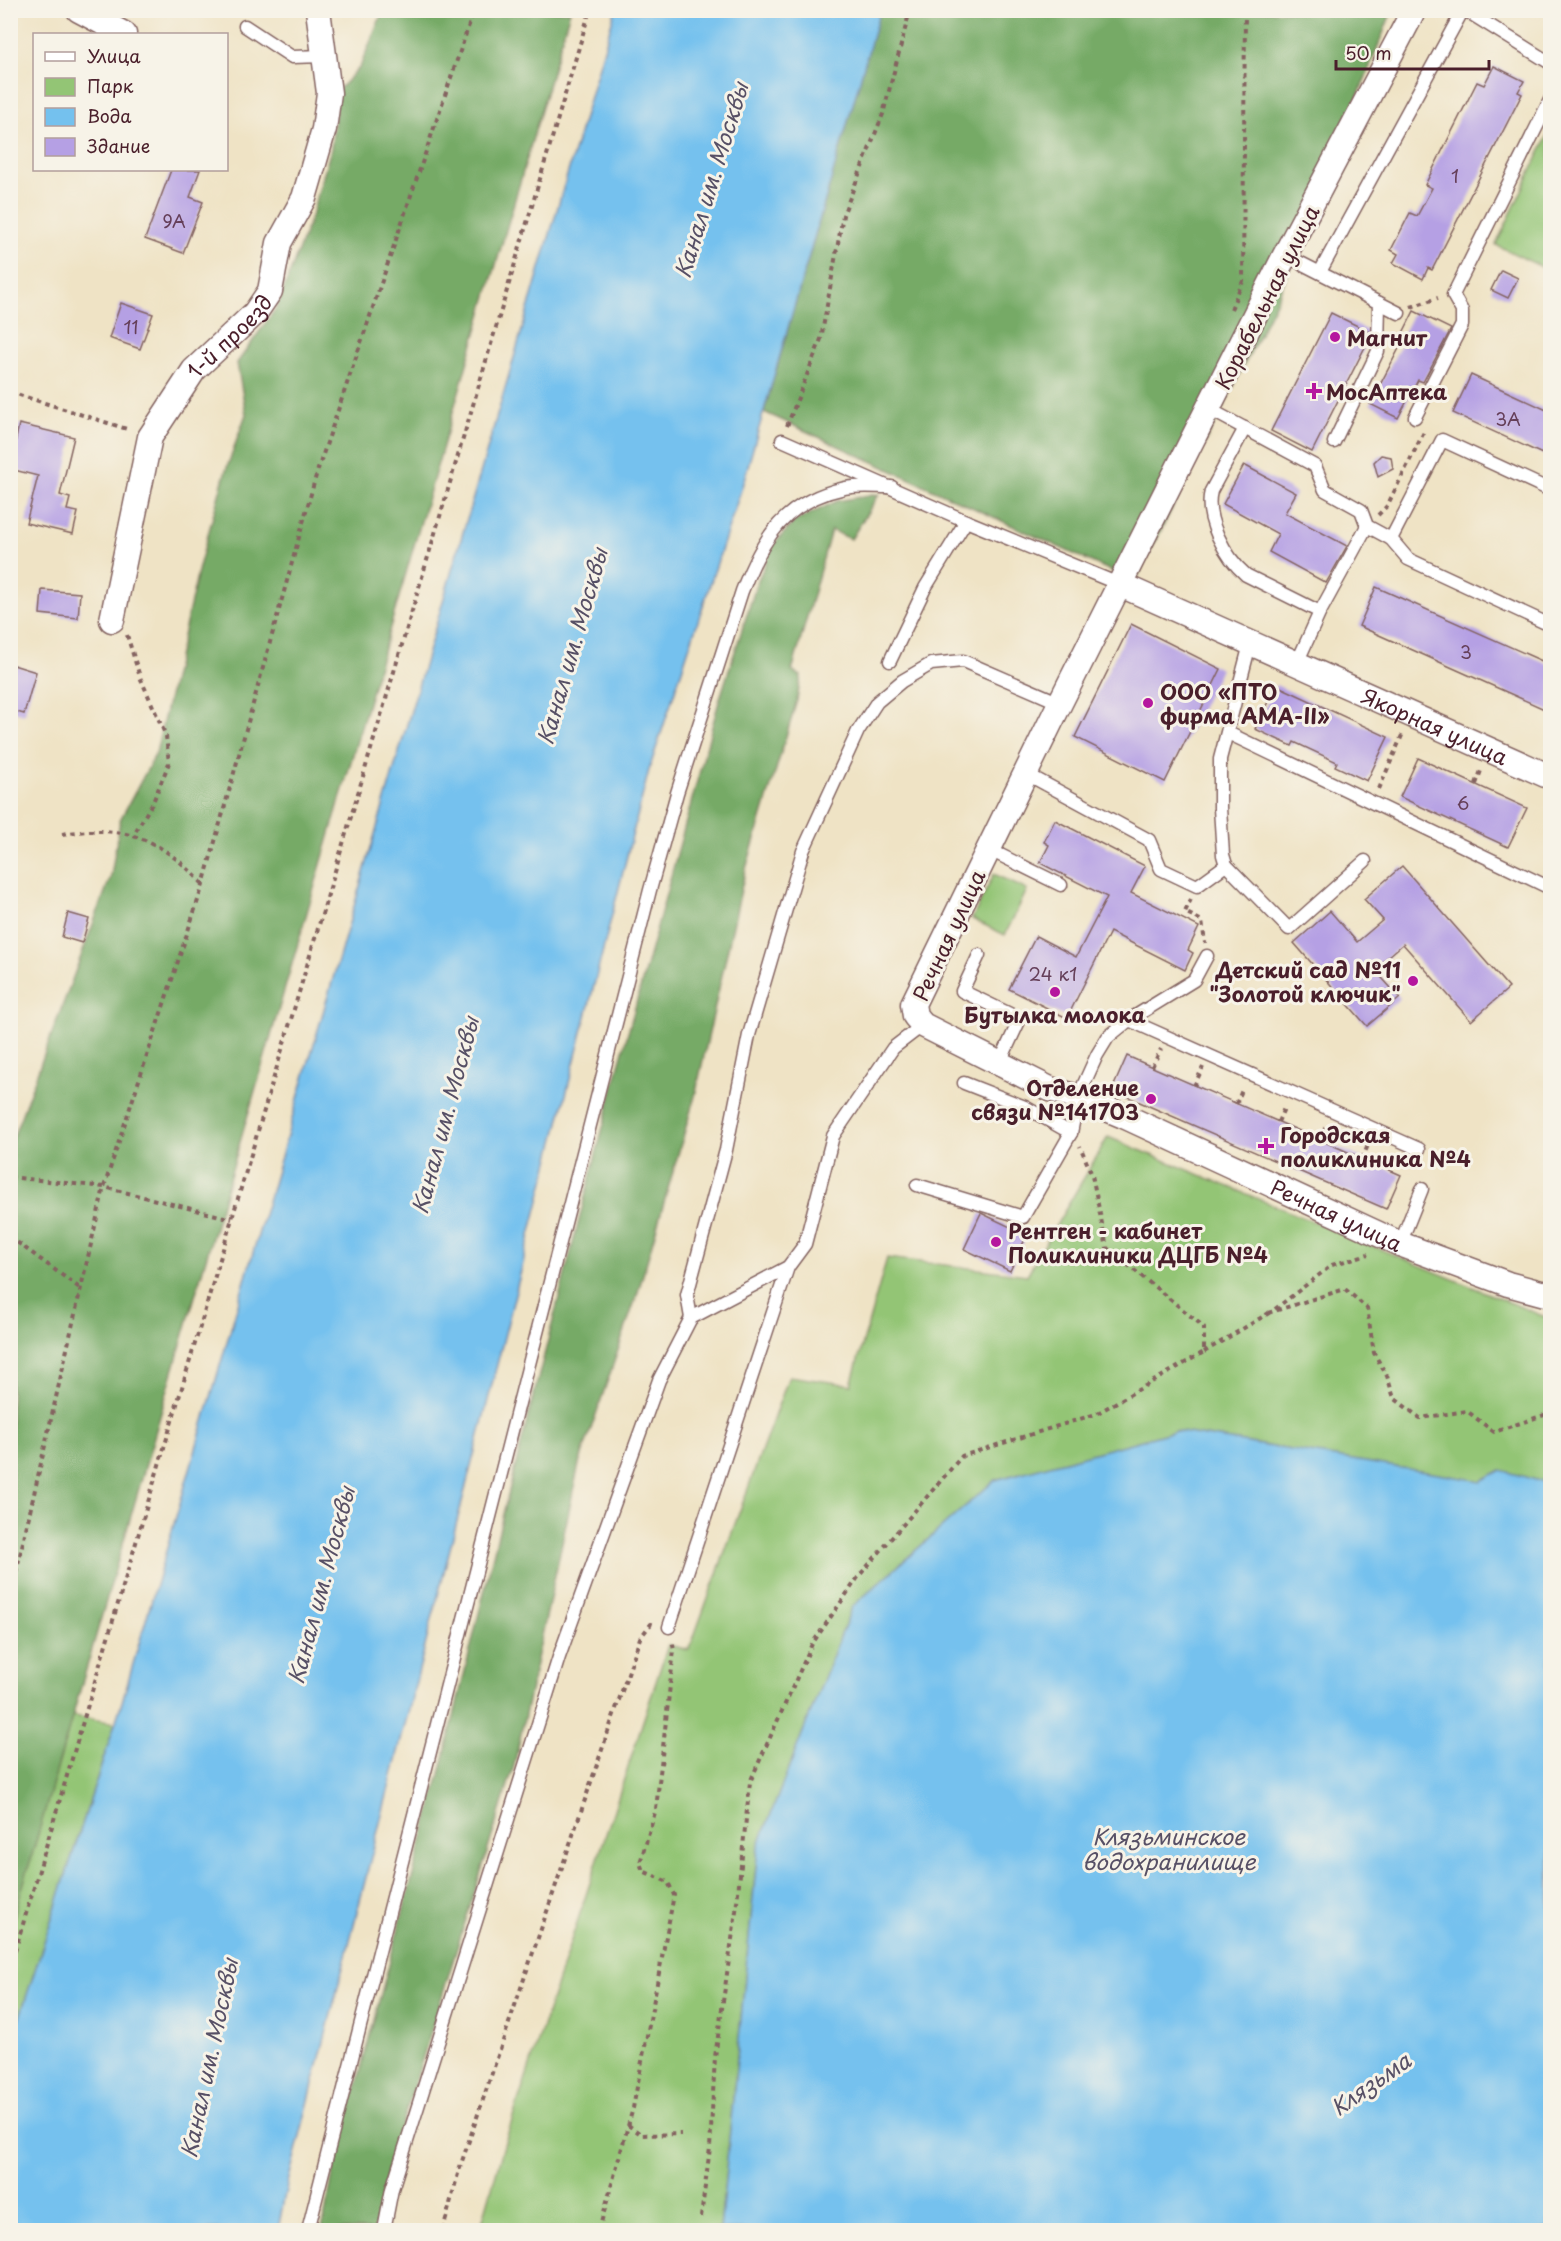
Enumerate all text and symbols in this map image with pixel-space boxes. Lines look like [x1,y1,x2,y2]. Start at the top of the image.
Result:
legend [33,33,228,171]
scale bar [1336,33,1489,71]
text: 50 m [1345,39,1392,66]
text: Улица [87,42,141,69]
text: Парк [87,72,134,99]
water label: Канал им. Москвы [665,76,756,282]
text: Вода [87,102,132,129]
text: Здание [87,132,150,159]
house number: 1 [1451,162,1459,189]
street label: Корабельная улица [1206,198,1327,395]
house number: 9А [162,207,186,234]
street label: 1-й проезд [178,288,279,383]
house number: 11 [123,313,139,340]
place label: Магнит [1347,321,1428,353]
marker: Магнит [1328,330,1342,344]
place label: МосАптека [1326,375,1447,407]
marker: МосАптека [1307,384,1321,398]
house number: 3А [1495,405,1521,432]
water label: Канал им. Москвы [527,542,615,748]
house number: 3 [1460,638,1472,665]
place label: ООО «ПТО фирма АМА-II» [1160,675,1330,731]
street label: Якорная улица [1357,679,1514,773]
marker: ООО «ПТО фирма АМА-II» [1141,696,1155,710]
house number: 6 [1457,789,1469,816]
street label: Речная улица [904,863,993,1006]
place label: Детский сад №11 "Золотой ключик" [1209,953,1401,1009]
house number: 24 к1 [1029,960,1077,987]
marker: Детский сад №11 "Золотой ключик" [1406,974,1420,988]
marker: Бутылка молока [1048,985,1062,999]
place label: Бутылка молока [964,998,1146,1030]
water label: Канал им. Москвы [402,1011,487,1217]
place label: Отделение связи №141703 [971,1071,1139,1127]
marker: Отделение связи №141703 [1144,1092,1158,1106]
place label: Городская поликлиника №4 [1280,1118,1471,1174]
marker: Городская поликлиника №4 [1257,1137,1275,1155]
street label: Речная улица [1266,1170,1408,1259]
place label: Рентген - кабинет Поликлиники ДЦГБ №4 [1008,1214,1268,1270]
marker: Рентген - кабинет Поликлиники ДЦГБ №4 [989,1235,1003,1249]
water label: Канал им. Москвы [278,1481,363,1687]
water label: Клязьминское водохранилище [1082,1819,1256,1877]
water label: Канал им. Москвы [171,1953,246,2161]
water label: Клязьма [1323,2043,1417,2123]

